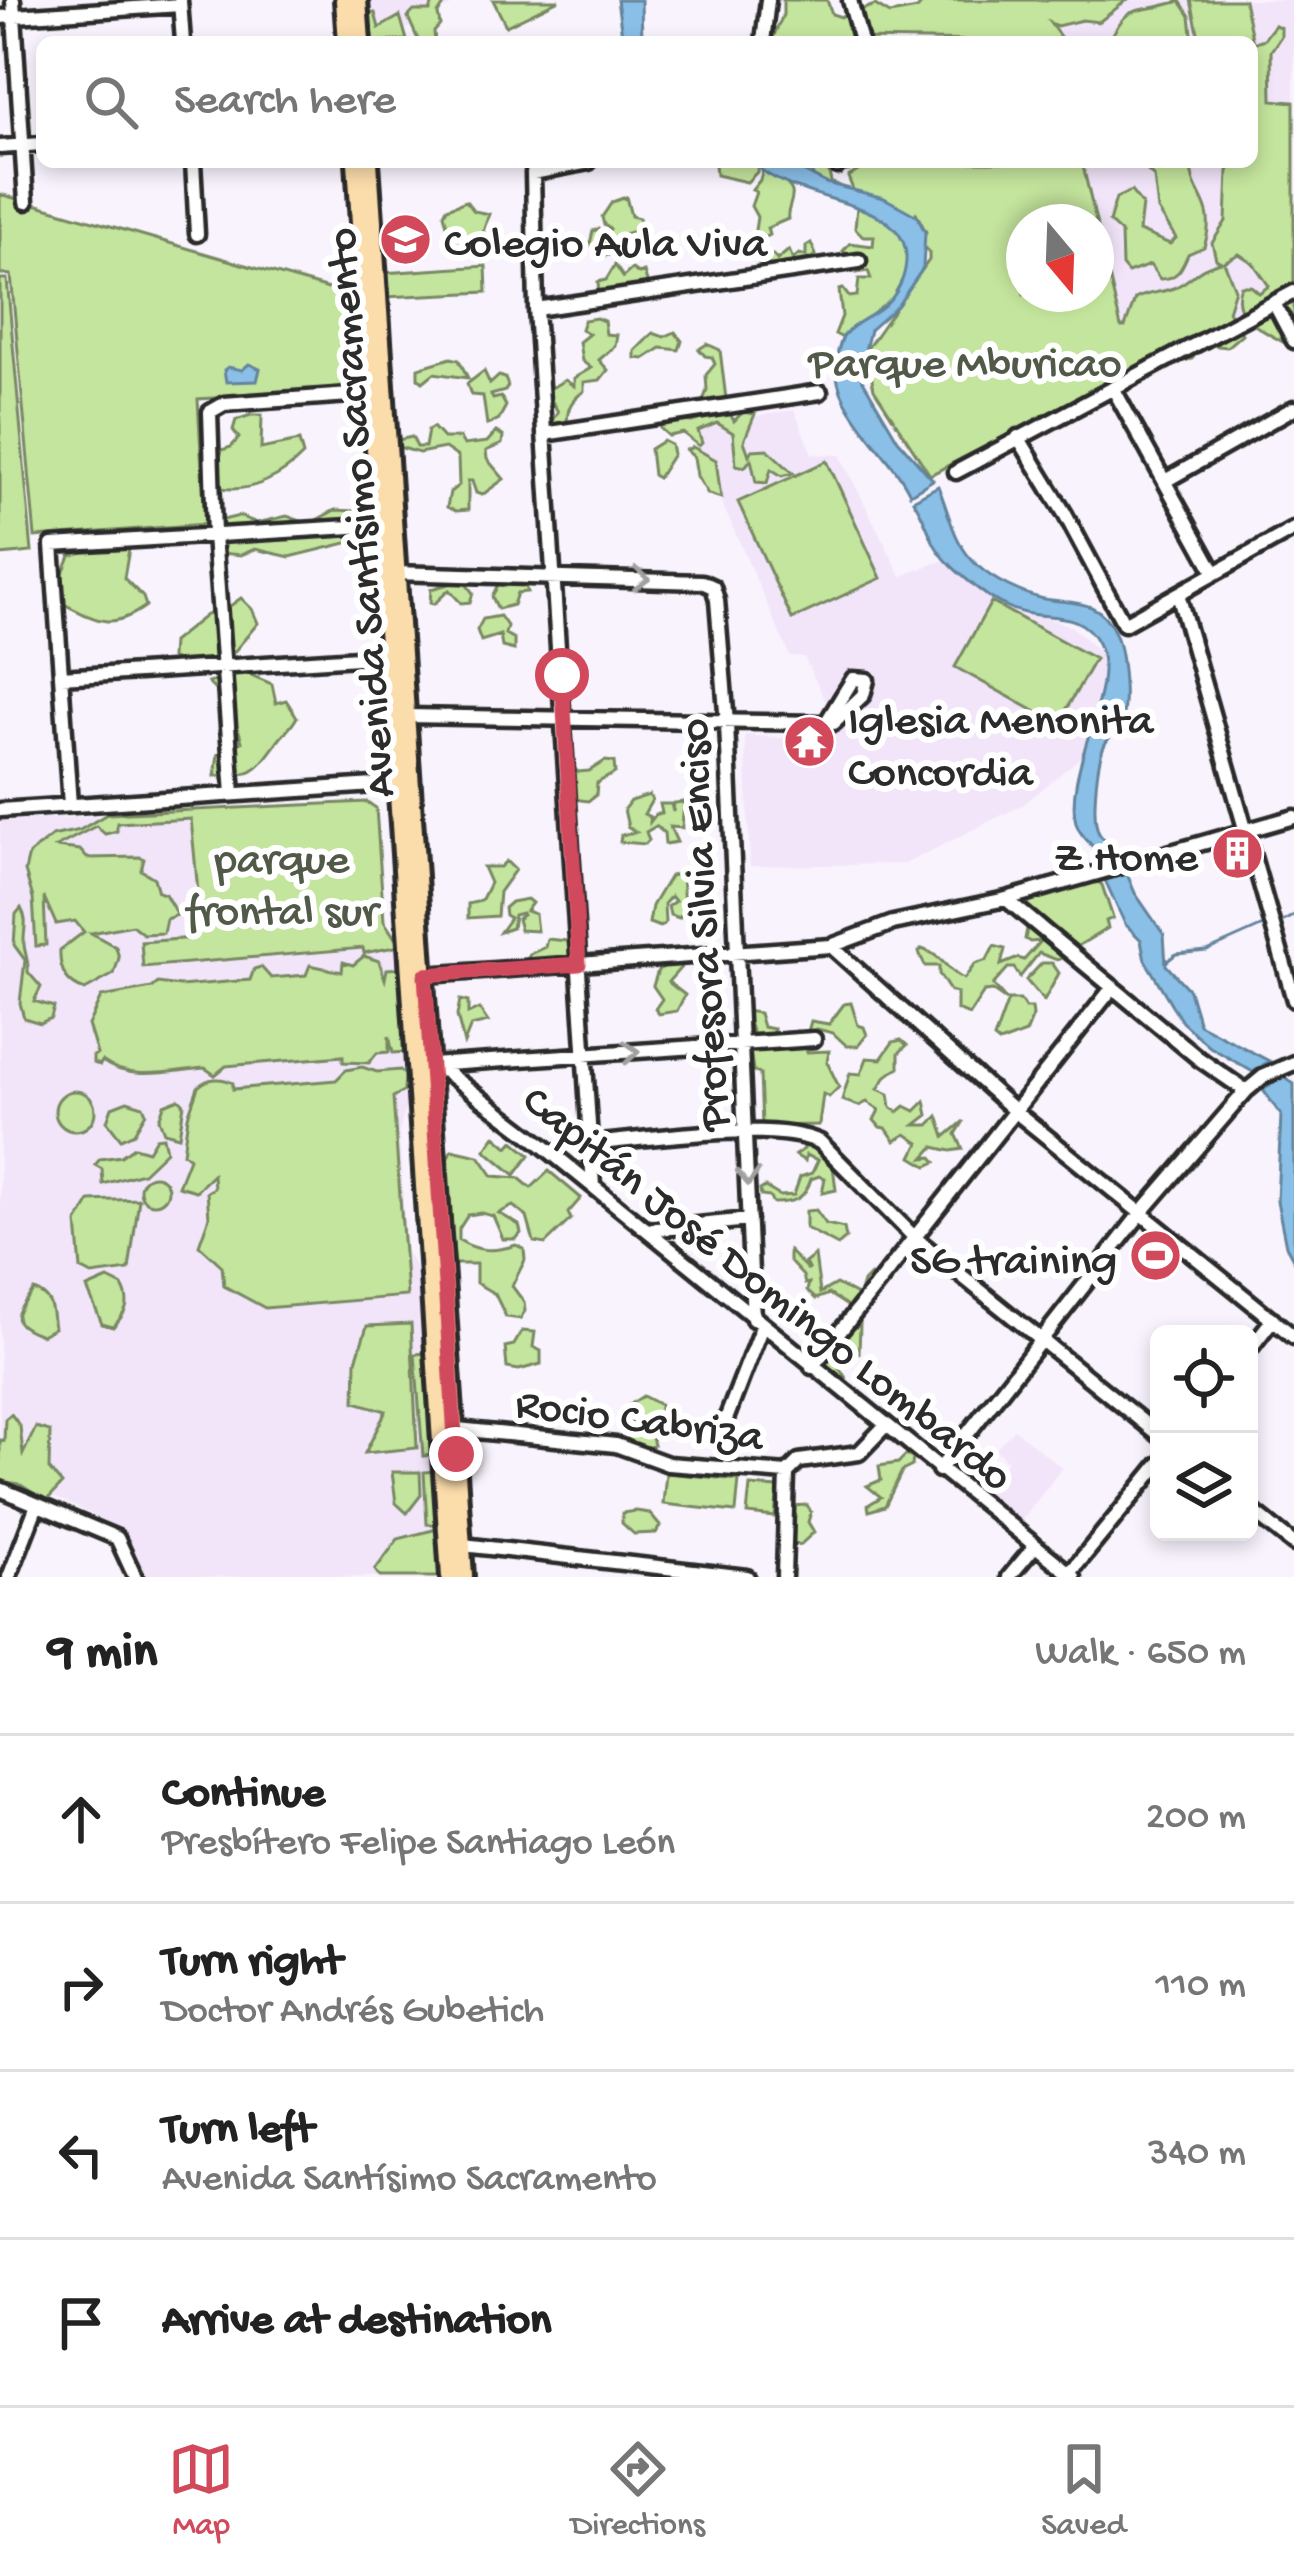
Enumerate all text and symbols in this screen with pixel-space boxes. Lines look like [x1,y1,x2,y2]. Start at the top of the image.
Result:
search box [36,36,1258,168]
icon: search [78,69,144,135]
text: Search here [174,76,396,129]
north arrow [1006,204,1114,312]
school or university icon: Colegio Aula Viva [377,211,433,267]
place label: Colegio Aula Viva [444,220,769,273]
street label: Avenida Santísimo Sacramento [318,226,411,799]
park label: Parque Mburicao [806,340,1122,393]
one-way arrow [632,566,651,592]
route start [535,648,589,702]
place label: Iglesia Menonita Concordia [848,697,1155,802]
temple icon: Iglesia Menonita Concordia [781,714,837,770]
street label: Profesora Silvia Enciso [670,717,745,1134]
building icon: Z Home [1209,825,1265,881]
place label: Z Home [1054,834,1199,887]
park label: parque frontal sur [184,836,382,941]
one-way arrow [622,1039,641,1065]
street label: Capitán José Domingo Lombardo [509,1076,1021,1505]
one-way arrow [735,1168,761,1187]
sports icon: SG training [1128,1228,1184,1284]
place label: SG training [910,1237,1117,1290]
map controls [1150,1325,1258,1541]
button: locate [1150,1325,1258,1433]
street label: Rocio Cabriza [512,1380,768,1467]
route end [429,1427,483,1481]
button: layers [1150,1433,1258,1541]
text: 9 min [48,1625,157,1685]
text: Walk · 650 m [1035,1632,1246,1678]
text: Continue [162,1769,325,1822]
icon: ahead [48,1786,114,1852]
text: 200 m [1146,1796,1246,1842]
text: Presbítero Felipe Santiago León [162,1822,675,1868]
text: Turn right [162,1937,342,1990]
icon: right [48,1954,114,2020]
text: 110 m [1155,1964,1246,2010]
text: Doctor Andrés Gubetich [162,1990,544,2036]
text: Turn left [162,2105,314,2158]
icon: left [48,2122,114,2188]
text: 340 m [1148,2132,1246,2178]
text: Avenida Santísimo Sacramento [162,2158,657,2204]
icon: arrive [48,2290,114,2356]
text: Arrive at destination [162,2296,551,2349]
tab: Map [168,2436,234,2546]
tab: Directions [571,2436,705,2546]
tab: Saved [1041,2436,1126,2546]

